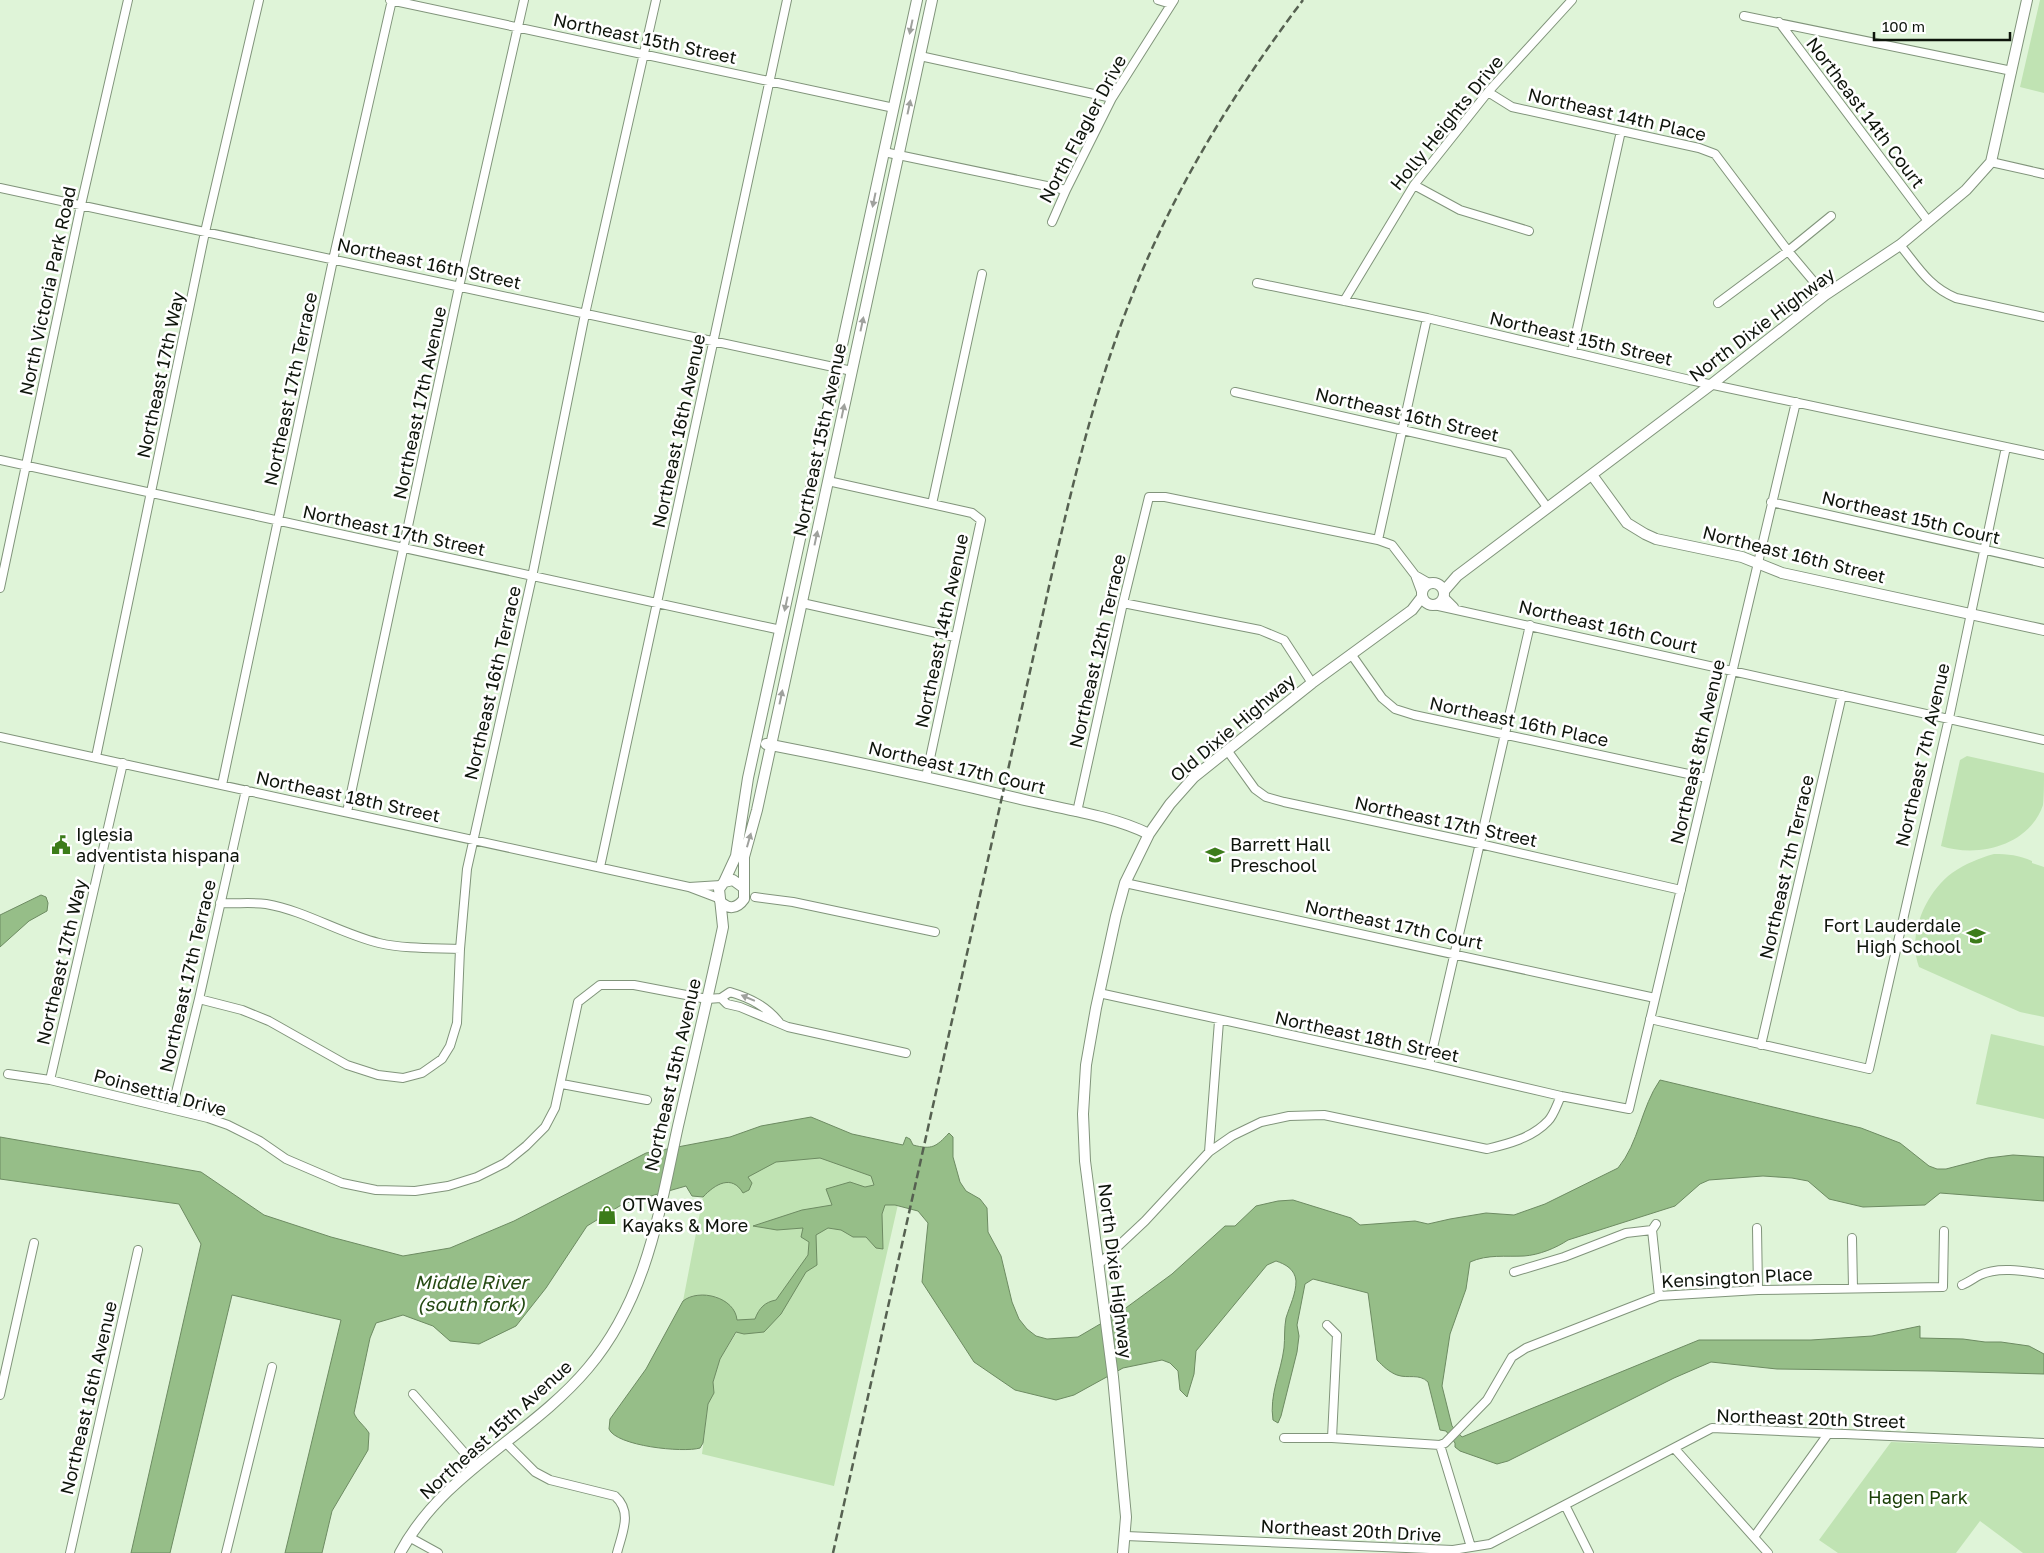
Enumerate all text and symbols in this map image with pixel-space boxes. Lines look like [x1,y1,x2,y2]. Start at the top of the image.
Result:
street label: Northeast 15th Street [551,8,739,68]
scale bar [1874,10,2010,42]
text: 100 m [1882,17,1925,35]
one-way arrow [907,19,915,34]
street label: Northeast 14th Court [1802,33,1930,192]
street label: North Flagler Drive [1034,51,1130,206]
street label: Holly Heights Drive [1385,51,1507,194]
street label: Northeast 14th Place [1526,83,1709,145]
one-way arrow [905,100,913,115]
street label: North Victoria Park Road [14,184,80,397]
one-way arrow [870,192,878,207]
street label: Northeast 16th Street [335,233,523,293]
street label: North Dixie Highway [1684,262,1838,386]
street label: Northeast 17th Way [132,290,188,460]
street label: Northeast 17th Terrace [259,290,321,488]
street label: Northeast 17th Avenue [388,304,450,501]
street label: Northeast 15th Street [1488,306,1675,370]
one-way arrow [858,316,866,331]
street label: Northeast 16th Avenue [647,332,709,530]
street label: Northeast 15th Avenue [788,341,850,539]
street label: Northeast 16th Street [1313,382,1501,446]
one-way arrow [839,404,847,419]
street label: Northeast 15th Court [1820,486,2003,548]
street label: Northeast 17th Street [301,500,488,560]
street label: Northeast 16th Street [1701,521,1888,587]
one-way arrow [812,531,820,546]
street label: Northeast 14th Avenue [910,532,972,730]
street label: Northeast 12th Terrace [1064,552,1130,750]
street label: Northeast 16th Terrace [459,584,525,782]
street label: Northeast 16th Court [1517,595,1700,657]
one-way arrow [782,597,790,613]
street label: Northeast 8th Avenue [1665,657,1729,846]
street label: Northeast 7th Avenue [1890,661,1954,849]
street label: Old Dixie Highway [1165,669,1299,786]
one-way arrow [777,690,785,705]
street label: Northeast 16th Place [1428,691,1611,751]
street label: Northeast 17th Court [866,736,1048,798]
street label: Northeast 18th Street [254,766,442,826]
street label: Northeast 7th Terrace [1754,772,1818,961]
street label: Northeast 17th Street [1353,791,1540,851]
place label: Iglesia adventista hispana [76,823,240,866]
one-way arrow [745,832,753,847]
place label: Barrett Hall Preschool [1230,833,1331,876]
public building icon: Iglesia adventista hispana [50,834,72,856]
school or university icon: Barrett Hall Preschool [1204,844,1226,866]
street label: Northeast 17th Way [31,877,91,1047]
street label: Northeast 17th Terrace [154,877,220,1074]
street label: Northeast 17th Court [1303,894,1485,954]
place label: Fort Lauderdale High School [1823,914,1961,957]
school or university icon: Fort Lauderdale High School [1965,925,1987,947]
street label: Northeast 15th Avenue [639,976,705,1173]
one-way arrow [741,994,755,1002]
street label: Northeast 18th Street [1273,1006,1461,1066]
street label: Poinsettia Drive [91,1064,229,1120]
street label: North Dixie Highway [1094,1182,1138,1360]
place label: OTWaves Kayaks & More [622,1193,748,1236]
shop icon: OTWaves Kayaks & More [596,1204,618,1226]
street label: Kensington Place [1661,1262,1813,1292]
water label: Middle River (south fork) [414,1270,530,1315]
street label: Northeast 16th Avenue [55,1299,121,1497]
street label: Northeast 15th Avenue [415,1355,576,1503]
street label: Northeast 20th Street [1716,1404,1906,1432]
park label: Hagen Park [1868,1486,1968,1508]
street label: Northeast 20th Drive [1260,1514,1442,1546]

